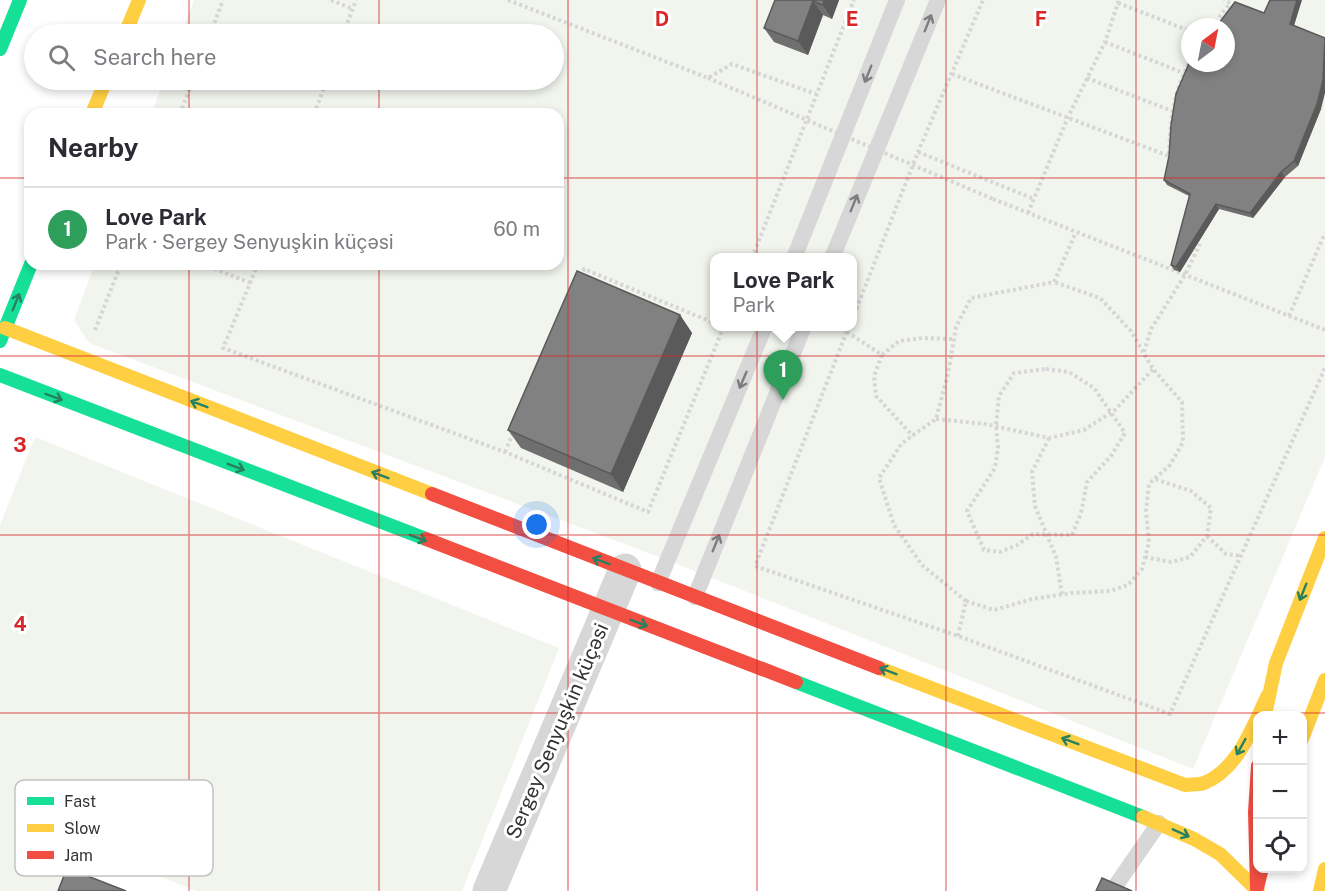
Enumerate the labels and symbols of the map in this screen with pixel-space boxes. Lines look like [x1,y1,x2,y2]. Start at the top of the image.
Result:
text: D [655,7,669,31]
text: E [846,7,858,31]
text: F [1035,7,1047,31]
one-way arrow [923,14,934,33]
north arrow [1181,18,1235,72]
one-way arrow [861,64,872,83]
one-way arrow [849,195,860,213]
one-way arrow [11,294,22,312]
pin: 1 [764,350,802,400]
one-way arrow [737,371,748,389]
one-way arrow [45,392,63,403]
one-way arrow [190,397,209,408]
text: 3 [13,433,27,457]
one-way arrow [227,462,245,473]
one-way arrow [372,468,390,479]
your location [522,510,551,539]
one-way arrow [408,533,427,544]
one-way arrow [711,534,722,552]
one-way arrow [592,555,611,566]
one-way arrow [1297,583,1308,601]
text: 4 [13,612,27,636]
one-way arrow [629,618,648,629]
street label: Sergey Senyuşkin küçəsi [501,620,613,842]
one-way arrow [879,665,898,676]
one-way arrow [1062,735,1080,746]
one-way arrow [1235,737,1246,755]
legend [15,780,213,876]
text: Fast [64,792,96,811]
text: Slow [64,819,101,838]
one-way arrow [1172,828,1190,840]
text: Jam [64,846,93,865]

